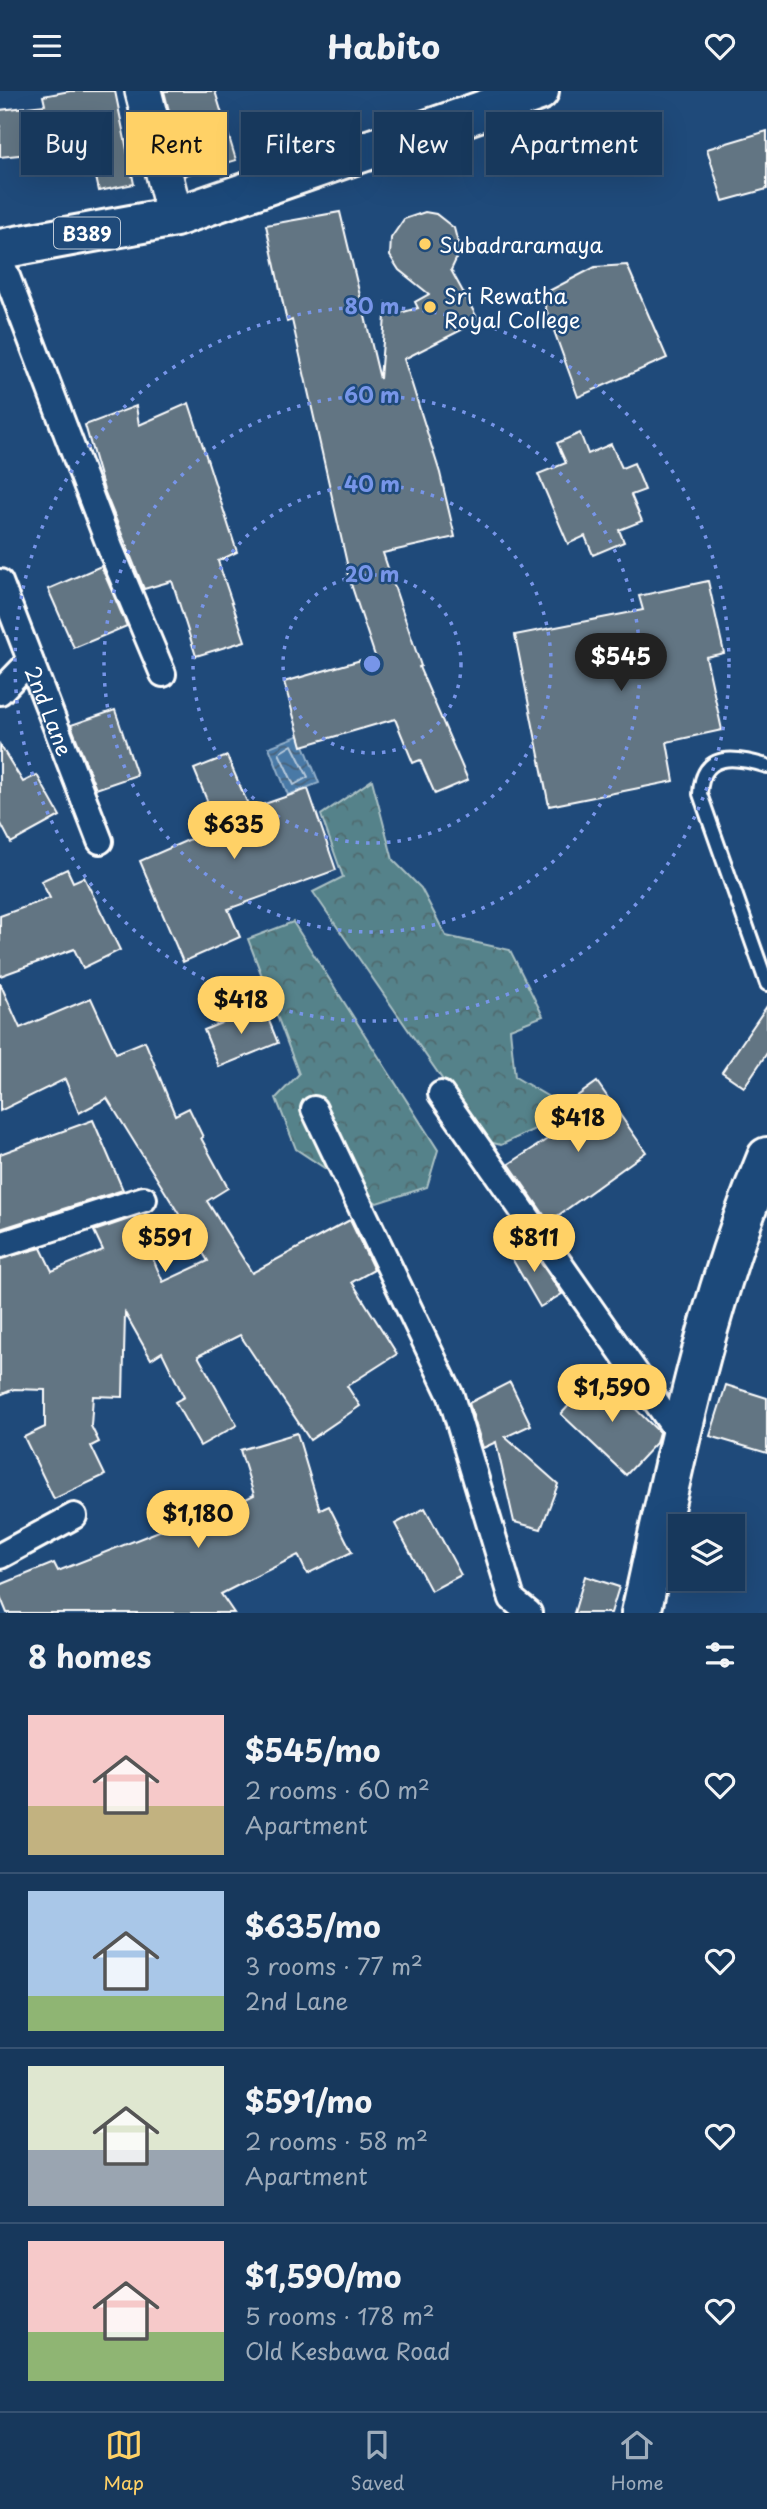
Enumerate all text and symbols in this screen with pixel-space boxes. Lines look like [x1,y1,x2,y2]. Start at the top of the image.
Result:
text: Habito [327,22,440,70]
icon: menu [28,27,66,65]
icon: heart [701,27,739,65]
chip: Buy [21,112,112,175]
chip: Rent [126,112,227,175]
chip: Filters [241,112,360,175]
chip: New [374,112,472,175]
chip: Apartment [486,112,662,175]
road number: B389 [54,217,120,249]
place label: Subadraramaya [439,228,603,260]
marker: Subadraramaya [417,236,433,252]
place label: Sri Rewatha Royal College [444,279,580,335]
text: 80 m [345,289,399,321]
marker: Sri Rewatha Royal College [422,299,438,315]
text: 60 m [344,378,400,410]
text: 40 m [344,467,400,499]
text: 20 m [345,557,399,589]
pin: $545 [580,633,662,693]
text: $545 [591,638,651,673]
centre of rings [360,652,384,676]
street label: 2nd Lane [18,661,82,761]
pin: $635 [193,801,275,861]
text: $635 [204,806,264,841]
pin: $418 [200,977,282,1036]
text: $418 [214,981,268,1016]
pin: $418 [537,1095,619,1154]
text: $418 [551,1099,605,1134]
pin: $591 [124,1215,206,1274]
pin: $811 [493,1215,575,1274]
text: $591 [138,1219,192,1254]
text: $811 [509,1219,559,1254]
pin: $1,590 [555,1365,669,1424]
text: $1,590 [574,1369,650,1404]
pin: $1,180 [141,1491,255,1550]
text: $1,180 [162,1495,234,1530]
map controls [668,1514,745,1591]
button: layers [668,1514,745,1591]
text: 8 homes [28,1633,151,1678]
icon: filters [701,1636,739,1674]
text: $545/mo [245,1727,380,1772]
icon: home [84,1743,168,1827]
icon: heart [701,1766,739,1804]
text: 2 rooms · 60 m² [245,1772,430,1807]
text: Apartment [245,1807,368,1842]
text: $635/mo [245,1903,381,1948]
icon: home [84,1919,168,2003]
icon: heart [701,1942,739,1980]
text: 3 rooms · 77 m² [245,1948,423,1983]
text: 2nd Lane [245,1983,348,2018]
text: $591/mo [245,2078,372,2123]
icon: home [84,2094,168,2178]
icon: heart [701,2117,739,2155]
text: 2 rooms · 58 m² [245,2123,428,2158]
text: Apartment [245,2158,368,2193]
text: $1,590/mo [245,2253,402,2298]
icon: home [84,2269,168,2353]
icon: heart [701,2292,739,2330]
text: 5 rooms · 178 m² [245,2298,435,2333]
text: Old Kesbawa Road [245,2333,451,2368]
tab: Map [103,2426,144,2496]
tab: Saved [350,2426,404,2496]
tab: Home [611,2426,664,2496]

